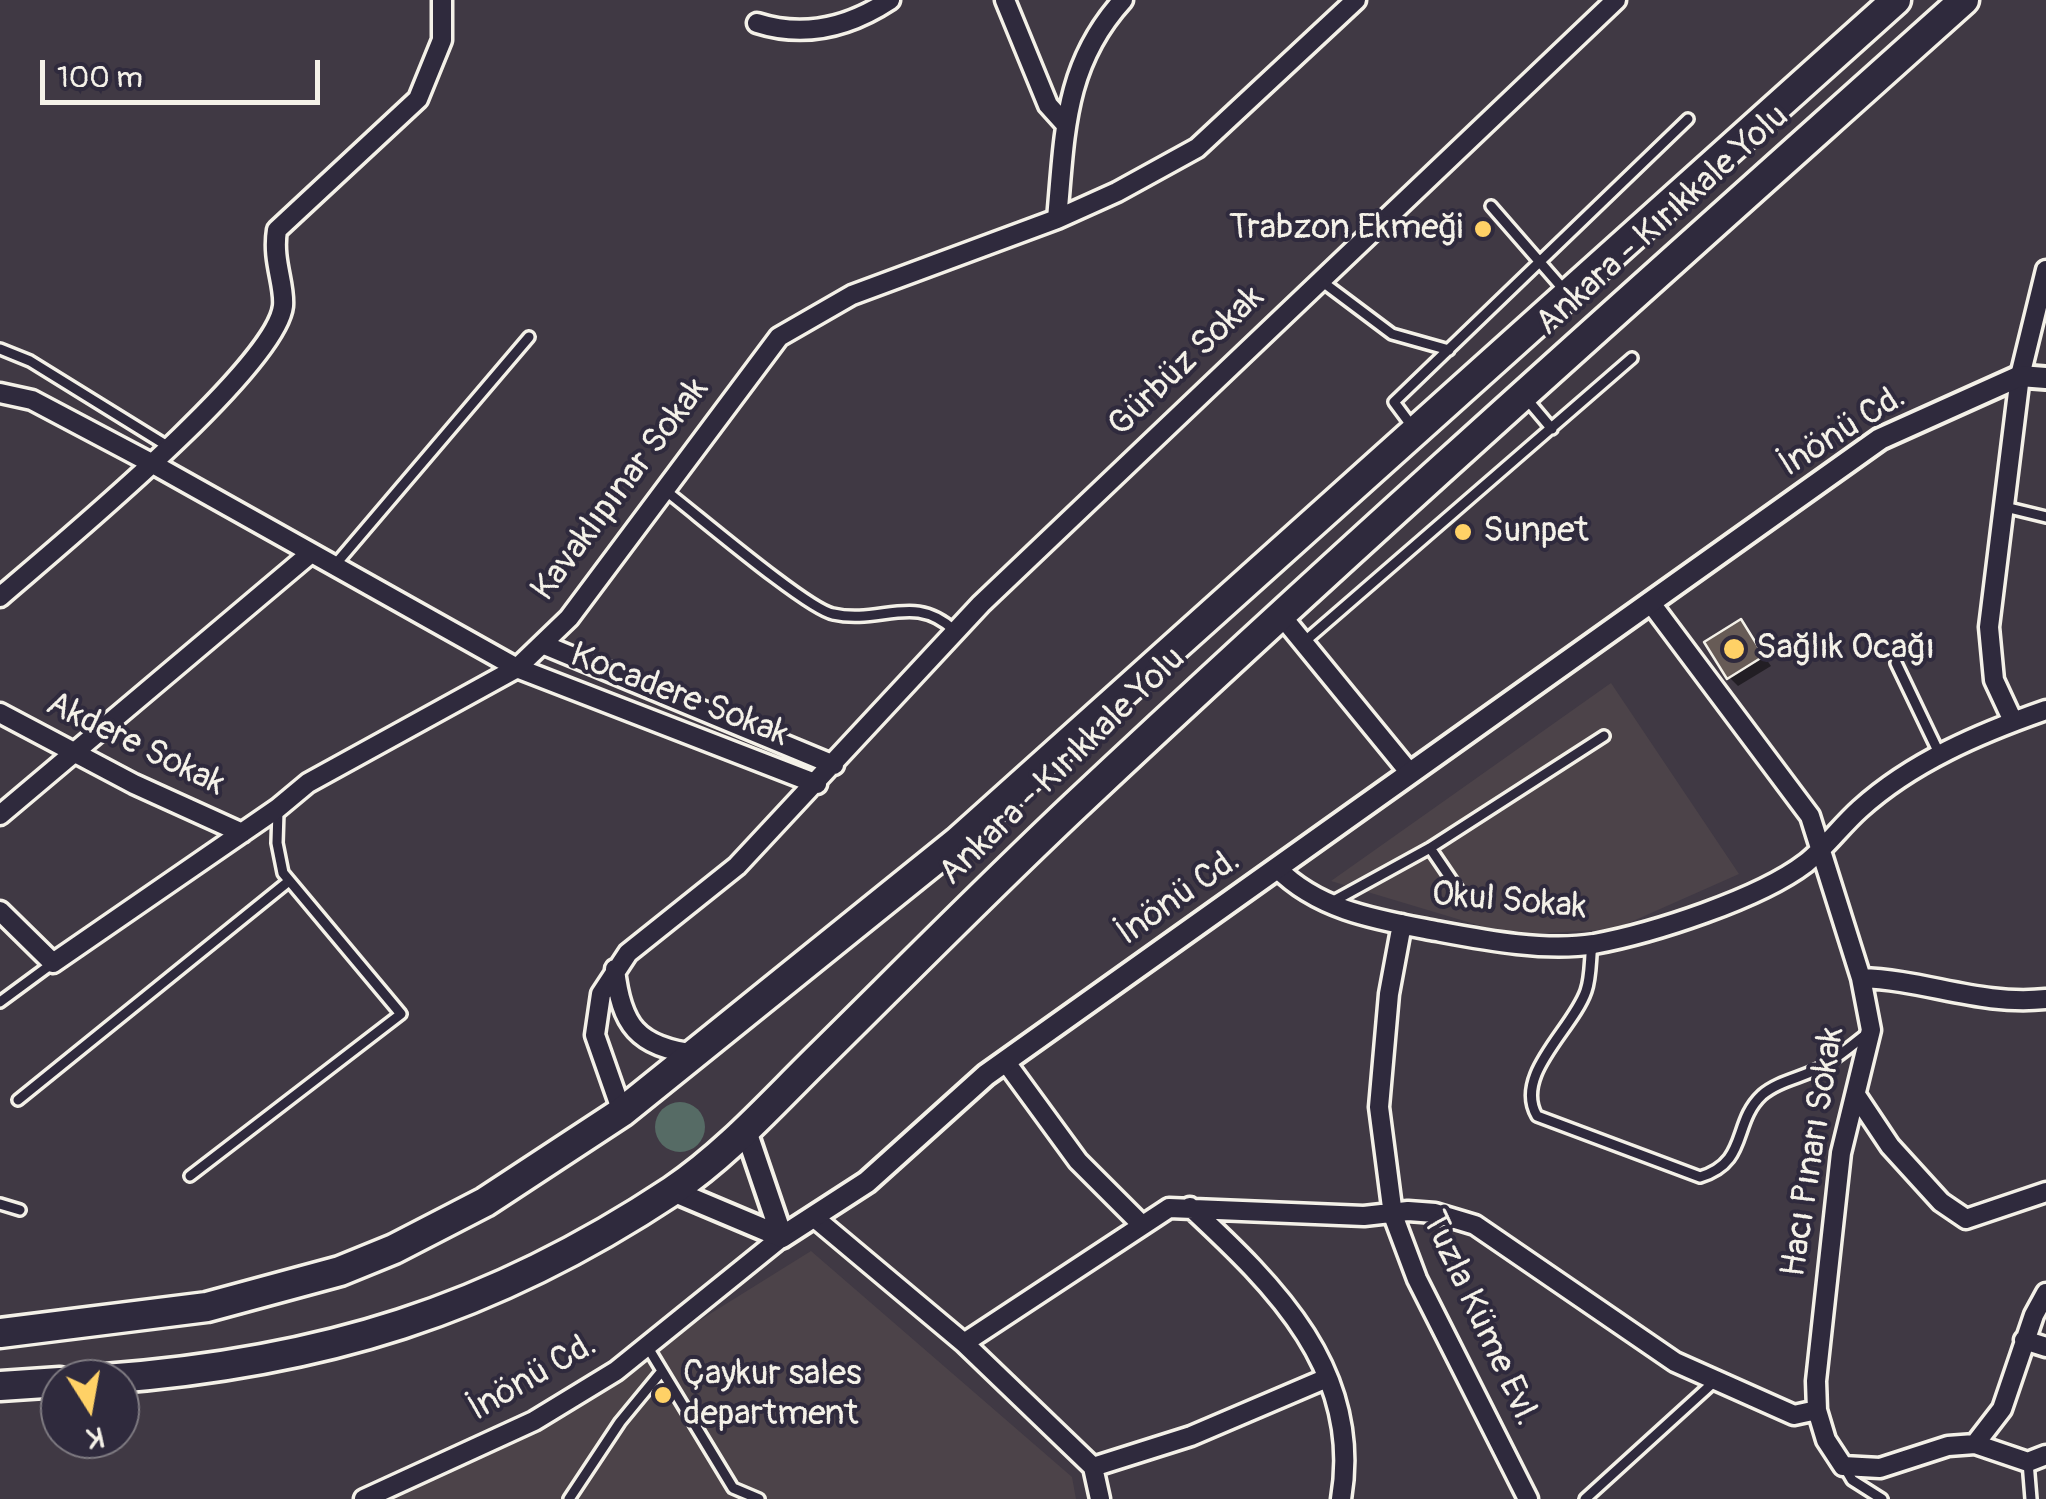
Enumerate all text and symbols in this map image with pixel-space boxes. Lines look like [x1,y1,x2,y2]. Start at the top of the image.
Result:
scale bar [45,40,325,102]
text: 100 m [57,59,143,96]
street label: Ankara - Kırıkkale Yolu [1528,97,1798,345]
place label: Trabzon Ekmeği [1229,208,1463,250]
marker: Trabzon Ekmeği [1472,218,1494,240]
street label: Gürbüz Sokak [1101,278,1273,446]
street label: Kavaklıpınar Sokak [523,370,719,610]
street label: İnönü Cd. [1772,377,1914,487]
place label: Sunpet [1483,511,1589,553]
marker: Sunpet [1452,521,1474,543]
place label: Sağlık Ocağı [1756,628,1935,670]
street label: Kocadere Sokak [564,635,794,757]
marker: Sağlık Ocağı [1721,636,1747,662]
street label: Ankara - Kırıkkale Yolu [931,639,1195,895]
street label: Akdere Sokak [39,684,231,806]
street label: İnönü Cd. [1109,840,1249,956]
street label: Okul Sokak [1430,874,1588,930]
street label: Hacı Pınarı Sokak [1774,1024,1854,1280]
street label: Tuzla Küme Evl. [1411,1205,1547,1433]
street label: İnönü Cd. [462,1325,604,1431]
place label: Çaykur sales department [683,1354,862,1436]
north arrow [40,1359,140,1459]
marker: Çaykur sales department [652,1384,674,1406]
text: K [84,1418,107,1456]

